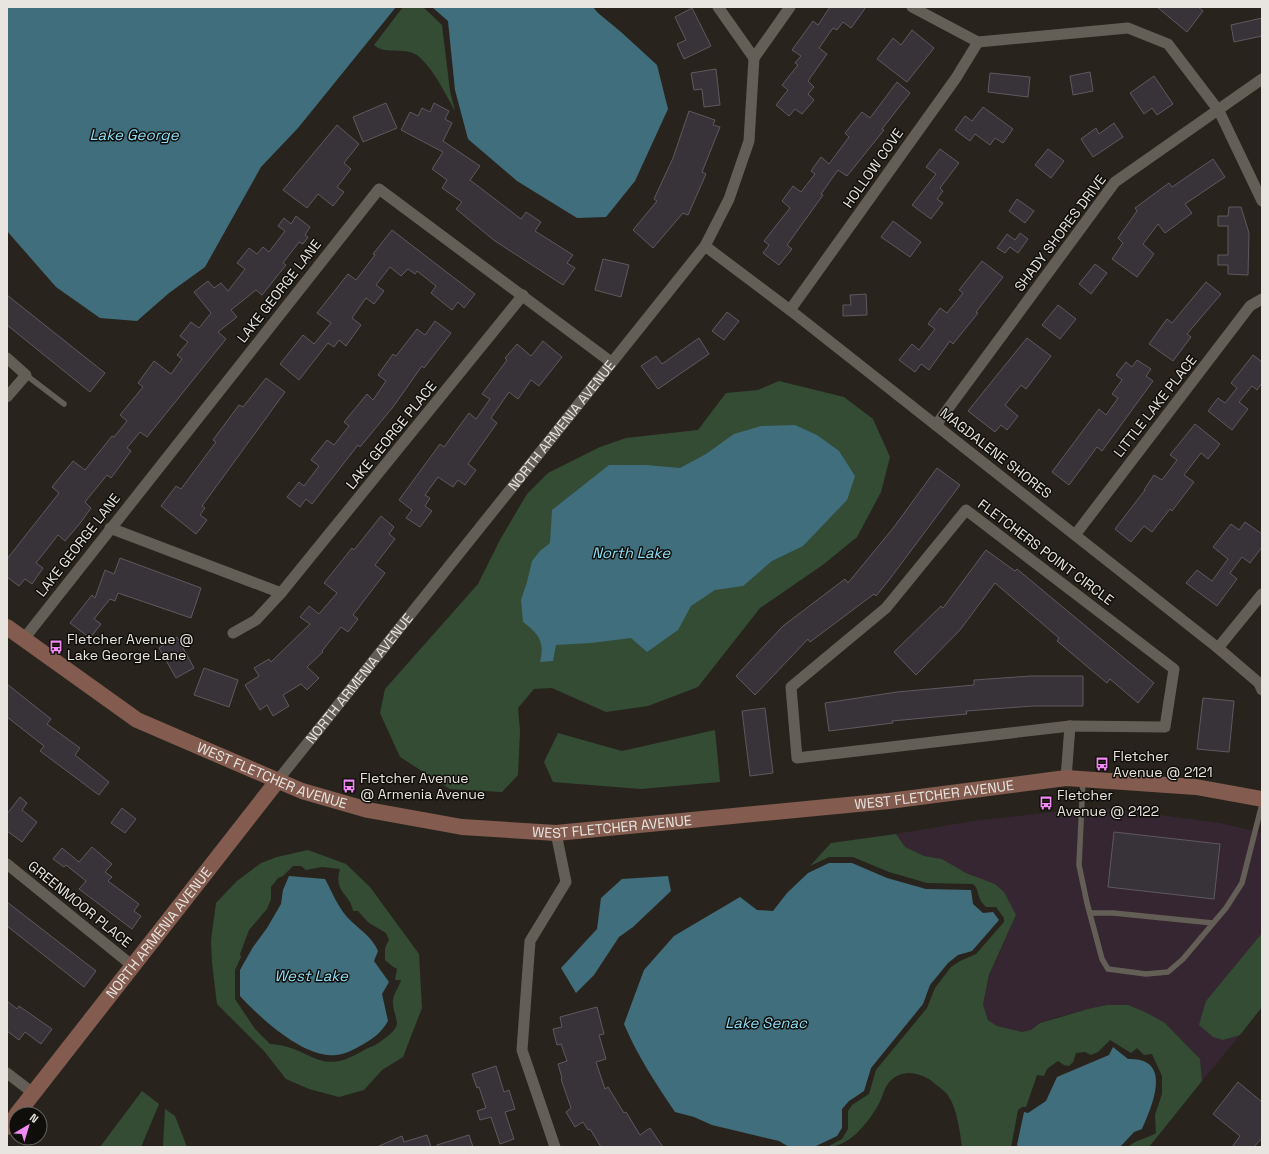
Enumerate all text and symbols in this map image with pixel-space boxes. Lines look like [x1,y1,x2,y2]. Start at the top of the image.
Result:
water label: Lake George [89,125,180,144]
street label: HOLLOW COVE [839,125,907,211]
street label: SHADY SHORES DRIVE [1010,171,1110,295]
street label: LAKE GEORGE LANE [233,236,325,346]
street label: LITTLE LAKE PLACE [1110,351,1201,461]
street label: NORTH ARMENIA AVENUE [504,357,619,494]
street label: LAKE GEORGE PLACE [342,377,440,493]
street label: MAGDALENE SHORES [937,404,1055,502]
street label: LAKE GEORGE LANE [32,490,124,600]
street label: FLETCHERS POINT CIRCLE [974,495,1118,609]
water label: North Lake [592,543,671,562]
street label: NORTH ARMENIA AVENUE [302,610,417,747]
place label: Fletcher Avenue @ Lake George Lane [67,630,194,664]
bus stop icon: Fletcher Avenue @ Lake George Lane [48,639,64,655]
street label: WEST FLETCHER AVENUE [194,738,349,813]
place label: Fletcher Avenue @ 2121 [1113,747,1213,781]
bus stop icon: Fletcher Avenue @ 2121 [1094,756,1110,772]
place label: Fletcher Avenue @ Armenia Avenue [360,769,485,803]
street label: WEST FLETCHER AVENUE [854,776,1015,813]
bus stop icon: Fletcher Avenue @ Armenia Avenue [341,778,357,794]
place label: Fletcher Avenue @ 2122 [1057,786,1159,820]
bus stop icon: Fletcher Avenue @ 2122 [1038,795,1054,811]
street label: WEST FLETCHER AVENUE [531,811,693,842]
street label: GREENMOOR PLACE [25,857,135,951]
street label: NORTH ARMENIA AVENUE [102,863,216,1002]
water label: West Lake [274,966,349,985]
water label: Lake Senac [725,1013,808,1032]
north arrow [8,1106,48,1146]
text: N [27,1110,41,1126]

